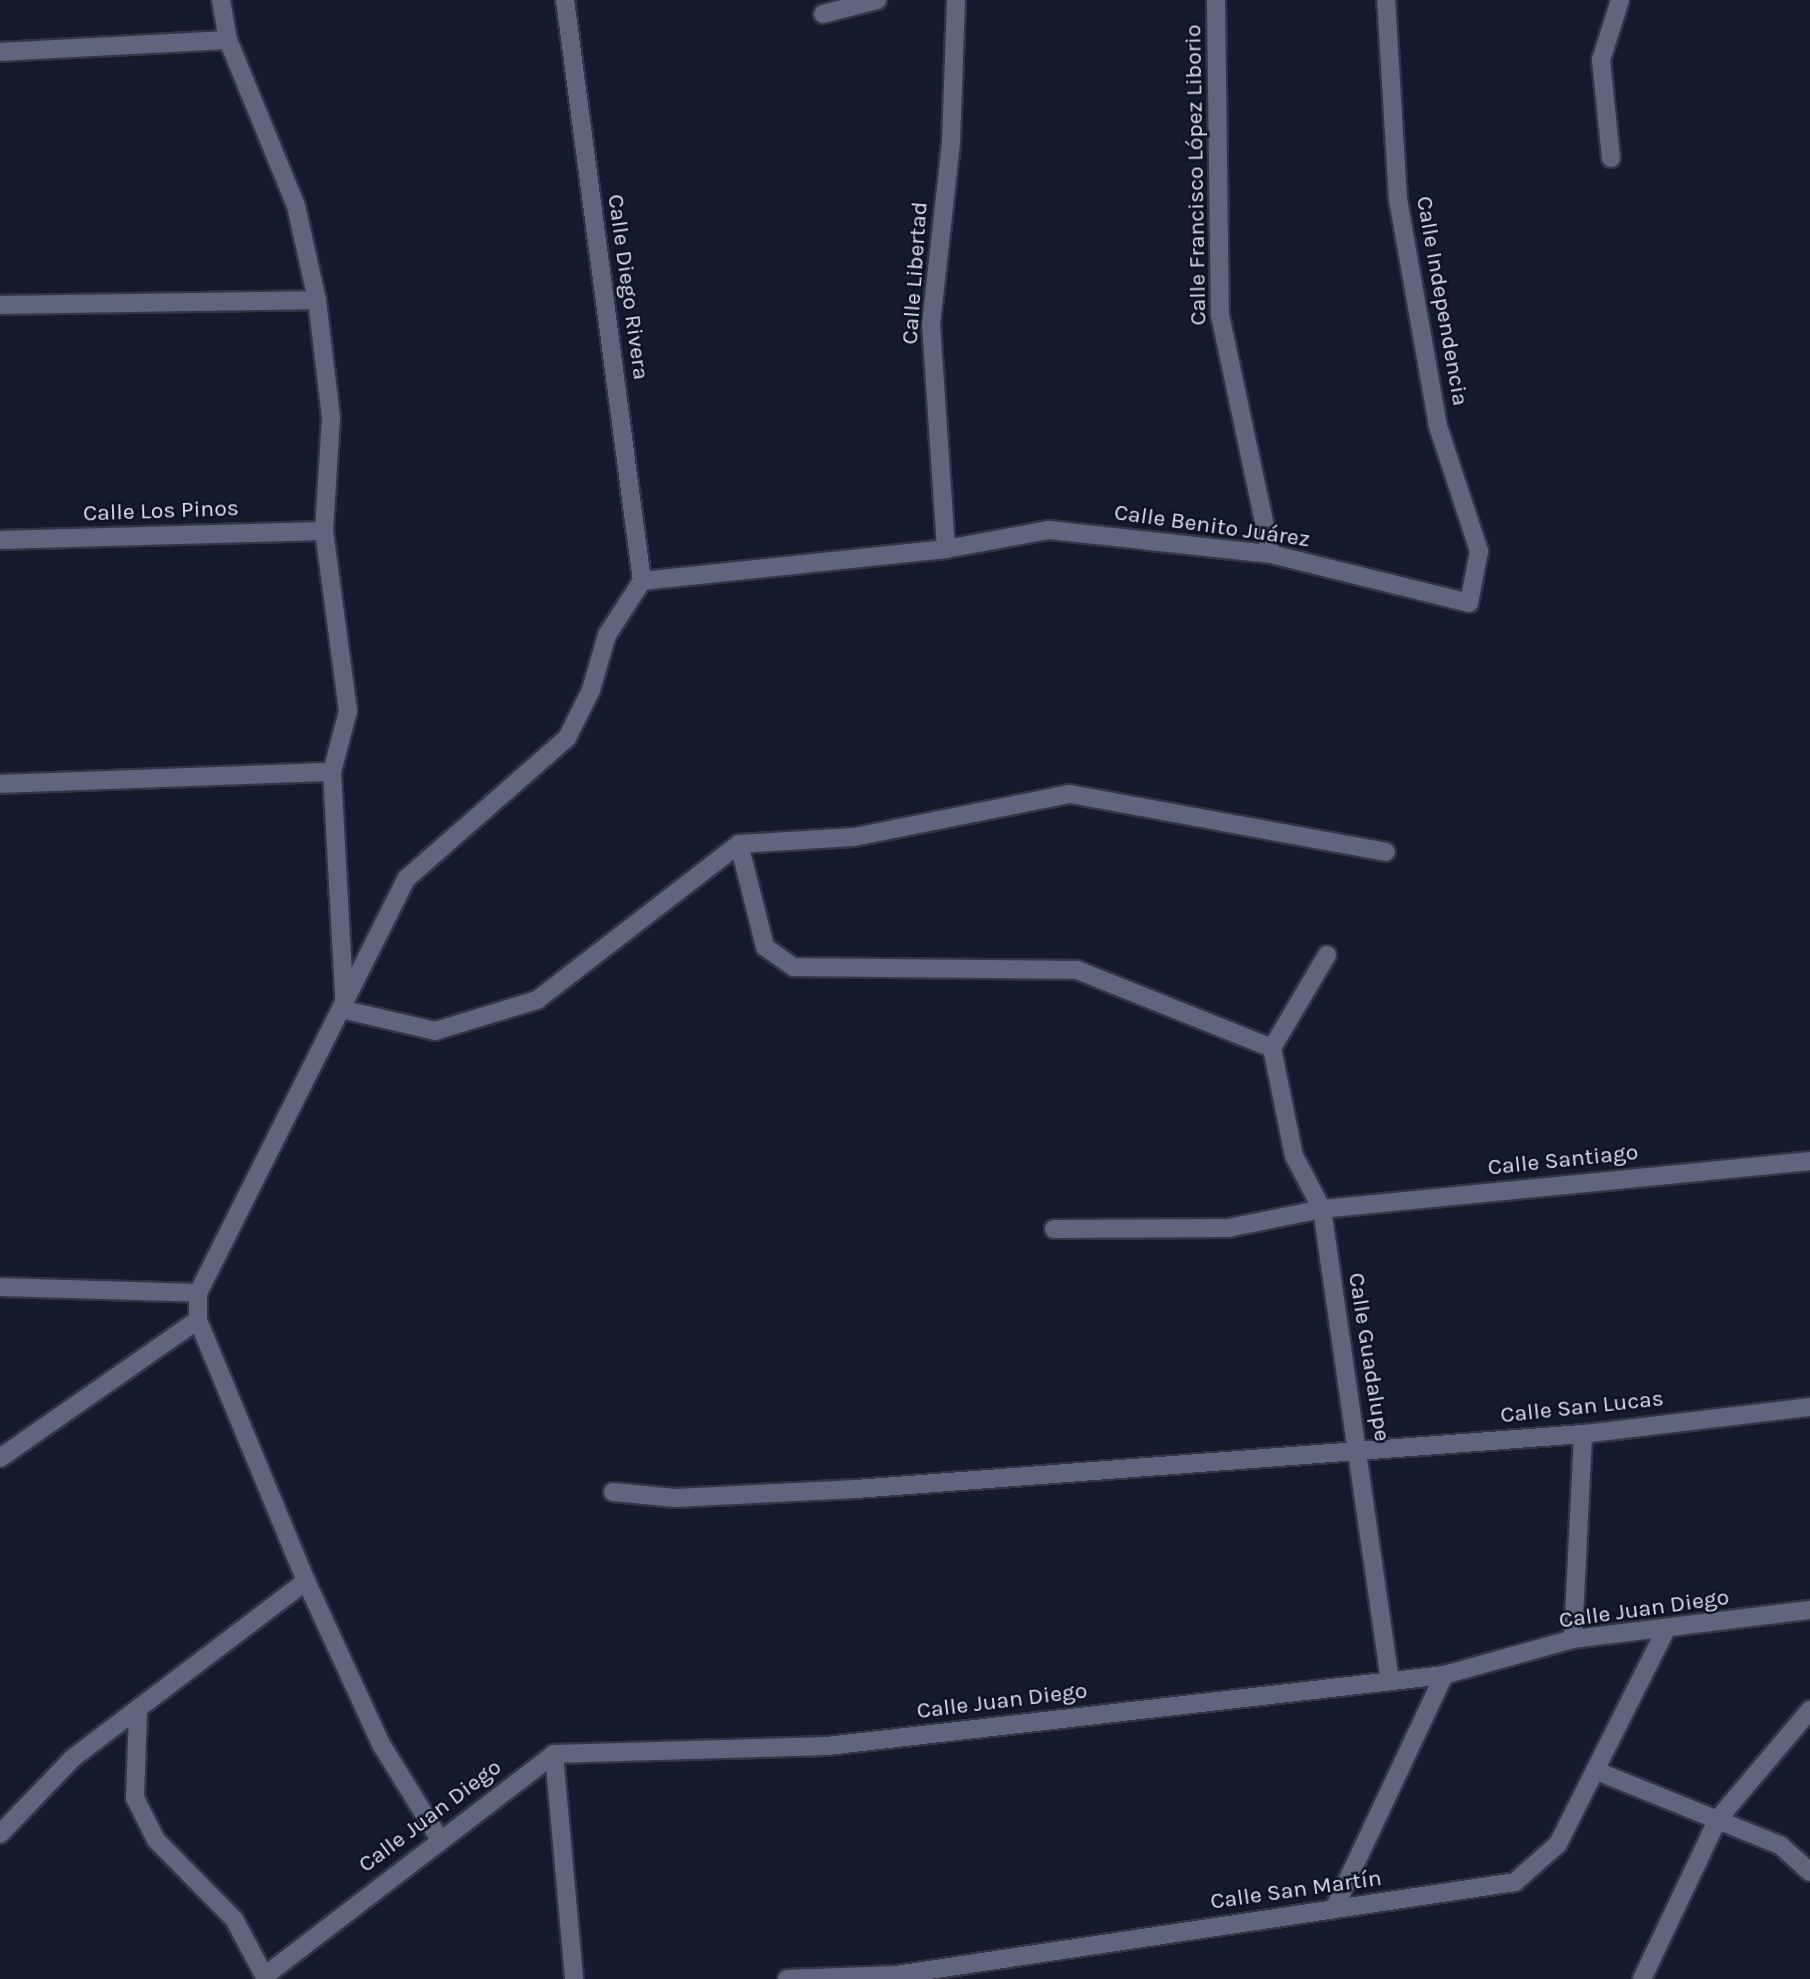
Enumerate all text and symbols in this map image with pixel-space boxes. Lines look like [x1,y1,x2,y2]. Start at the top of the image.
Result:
street label: Calle Francisco López Liborio [1180,24,1212,326]
street label: Calle Diego Rivera [601,192,655,382]
street label: Calle Independencia [1410,194,1474,408]
street label: Calle Libertad [896,201,934,345]
street label: Calle Los Pinos [83,494,239,528]
street label: Calle Benito Juárez [1112,499,1312,553]
street label: Calle Santiago [1486,1138,1640,1182]
street label: Calle Guadalupe [1342,1271,1396,1443]
street label: Calle San Lucas [1499,1385,1665,1429]
street label: Calle Juan Diego [1557,1583,1731,1635]
street label: Calle Juan Diego [915,1677,1089,1725]
street label: Calle Juan Diego [353,1753,507,1879]
street label: Calle San Martín [1209,1864,1383,1916]

